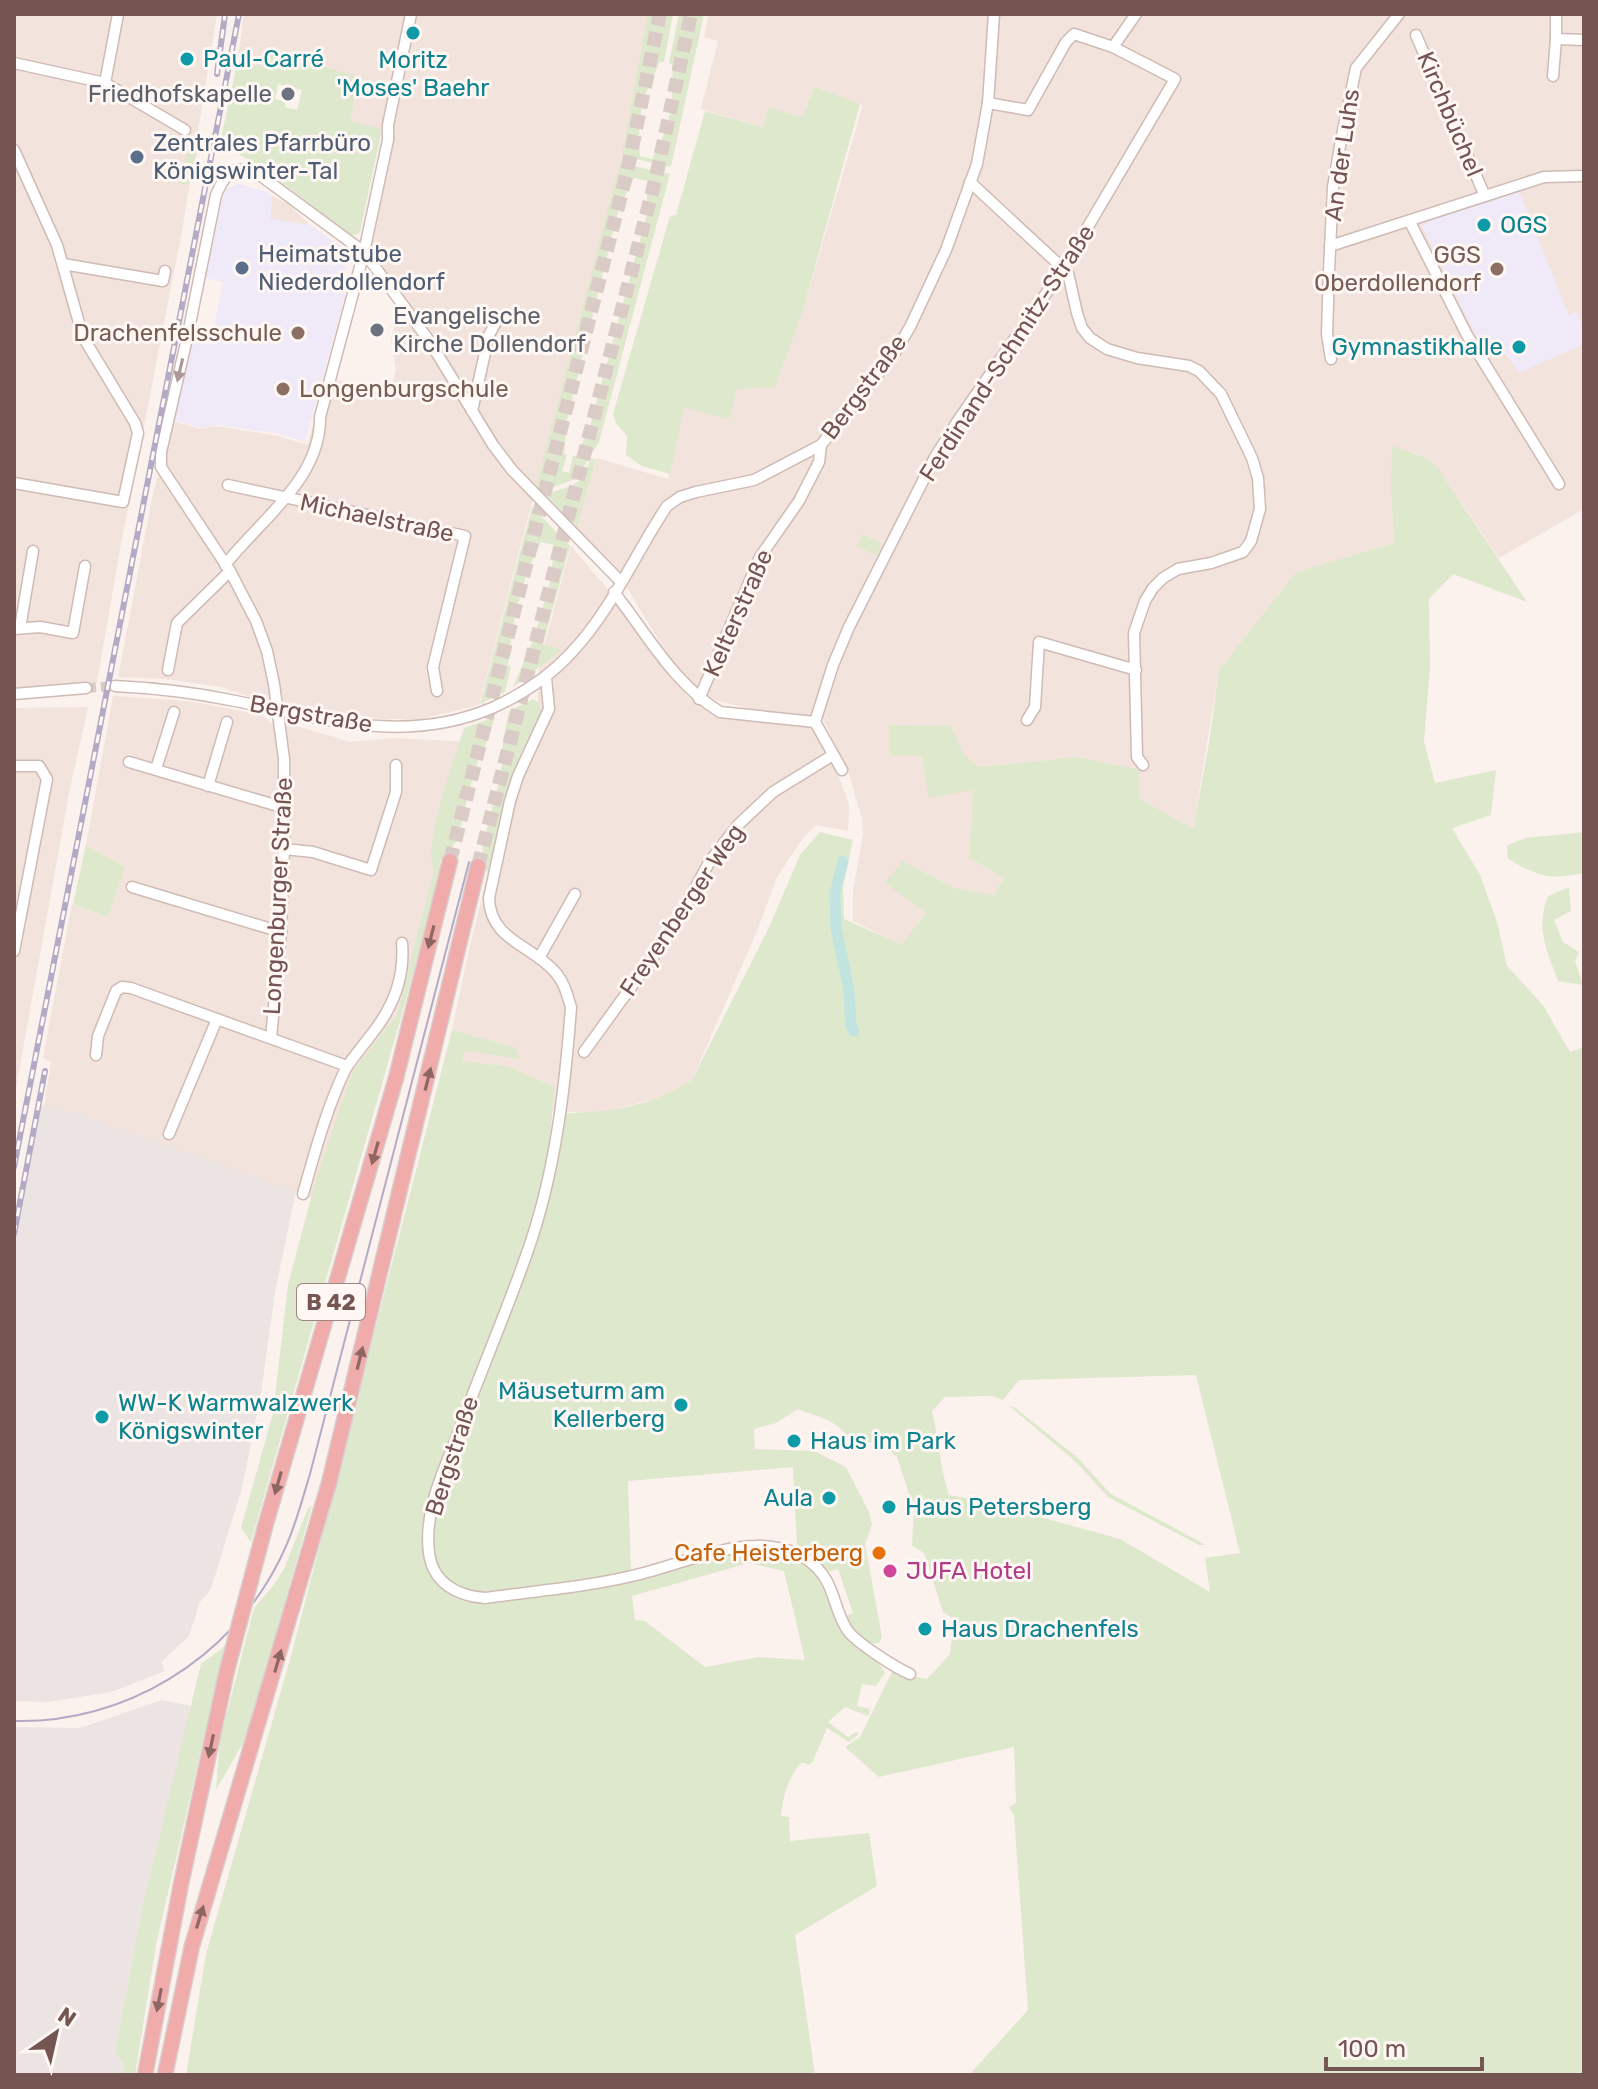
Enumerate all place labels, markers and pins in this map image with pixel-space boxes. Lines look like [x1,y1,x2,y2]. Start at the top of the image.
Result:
marker: Moritz 'Moses' Baehr [404,24,422,42]
place label: Paul-Carré [203,45,324,73]
place label: Moritz 'Moses' Baehr [337,46,489,102]
marker: Paul-Carré [178,50,196,68]
place label: Friedhofskapelle [88,80,272,108]
marker: Friedhofskapelle [279,85,297,103]
place label: Zentrales Pfarrbüro Königswinter-Tal [153,129,371,185]
marker: Zentrales Pfarrbüro Königswinter-Tal [128,148,146,166]
place label: OGS [1500,211,1548,239]
marker: OGS [1475,216,1493,234]
place label: Heimatstube Niederdollendorf [258,240,445,296]
place label: GGS Oberdollendorf [1314,241,1482,297]
marker: Heimatstube Niederdollendorf [233,259,251,277]
marker: GGS Oberdollendorf [1488,260,1506,278]
place label: Evangelische Kirche Dollendorf [393,302,586,358]
place label: Drachenfelsschule [73,319,282,347]
marker: Evangelische Kirche Dollendorf [368,321,386,339]
marker: Drachenfelsschule [289,324,307,342]
place label: Gymnastikhalle [1332,333,1503,361]
marker: Gymnastikhalle [1510,338,1528,356]
place label: Longenburgschule [299,375,509,403]
marker: Longenburgschule [274,380,292,398]
place label: Mäuseturm am Kellerberg [498,1377,665,1433]
place label: WW-K Warmwalzwerk Königswinter [118,1389,354,1445]
marker: Mäuseturm am Kellerberg [672,1396,690,1414]
marker: WW-K Warmwalzwerk Königswinter [93,1408,111,1426]
place label: Haus im Park [810,1427,957,1455]
marker: Haus im Park [785,1432,803,1450]
place label: Aula [764,1484,813,1512]
marker: Aula [820,1489,838,1507]
place label: Haus Petersberg [905,1493,1092,1521]
marker: Haus Petersberg [880,1498,898,1516]
place label: Cafe Heisterberg [674,1539,863,1567]
marker: Cafe Heisterberg [870,1544,888,1562]
place label: JUFA Hotel [906,1557,1032,1585]
marker: JUFA Hotel [881,1562,899,1580]
place label: Haus Drachenfels [941,1615,1139,1643]
marker: Haus Drachenfels [916,1620,934,1638]

